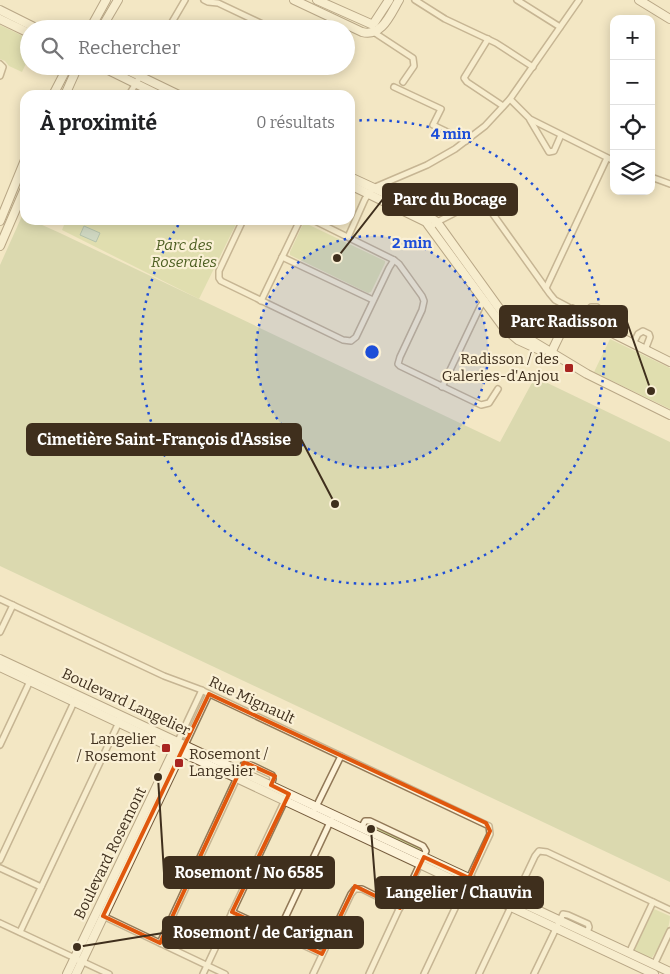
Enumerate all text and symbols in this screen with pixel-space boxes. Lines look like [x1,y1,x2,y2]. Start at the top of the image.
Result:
map controls [610,15,655,195]
button: + [610,15,655,60]
search box [20,20,355,75]
icon: search [38,34,66,62]
text: Rechercher [78,36,180,59]
button: − [610,60,655,105]
button: locate [610,105,655,150]
text: À proximité [40,110,157,136]
text: 0 résultats [256,113,335,132]
text: 4 min [431,125,472,143]
button: layers [610,150,655,195]
callout: Parc du Bocage [383,184,517,215]
text: Parc du Bocage [393,190,507,209]
text: 2 min [392,234,432,252]
park label: Parc des Roseraies [151,236,217,271]
callout: Parc Radisson [500,306,627,337]
text: Parc Radisson [511,312,618,331]
centre of rings [363,343,381,361]
place label: Radisson / des Galeries-d'Anjou [442,350,559,385]
marker: Radisson / des Galeries-d'Anjou [563,362,575,374]
callout: Cimetière Saint-François d'Assise [27,424,301,455]
text: Cimetière Saint-François d'Assise [37,430,291,449]
street label: Boulevard Langelier [59,664,193,740]
street label: Rue Mignault [206,672,298,728]
place label: Langelier / Rosemont [77,730,157,765]
marker: Langelier / Rosemont [160,742,172,754]
place label: Rosemont / Langelier [189,745,268,780]
marker: Rosemont / Langelier [173,757,185,769]
street label: Boulevard Rosemont [70,783,150,922]
callout: Rosemont / No 6585 [164,857,334,888]
text: Rosemont / No 6585 [174,863,324,882]
callout: Langelier / Chauvin [376,877,543,908]
text: Langelier / Chauvin [386,883,533,902]
callout: Rosemont / de Carignan [163,917,363,948]
text: Rosemont / de Carignan [173,923,354,942]

